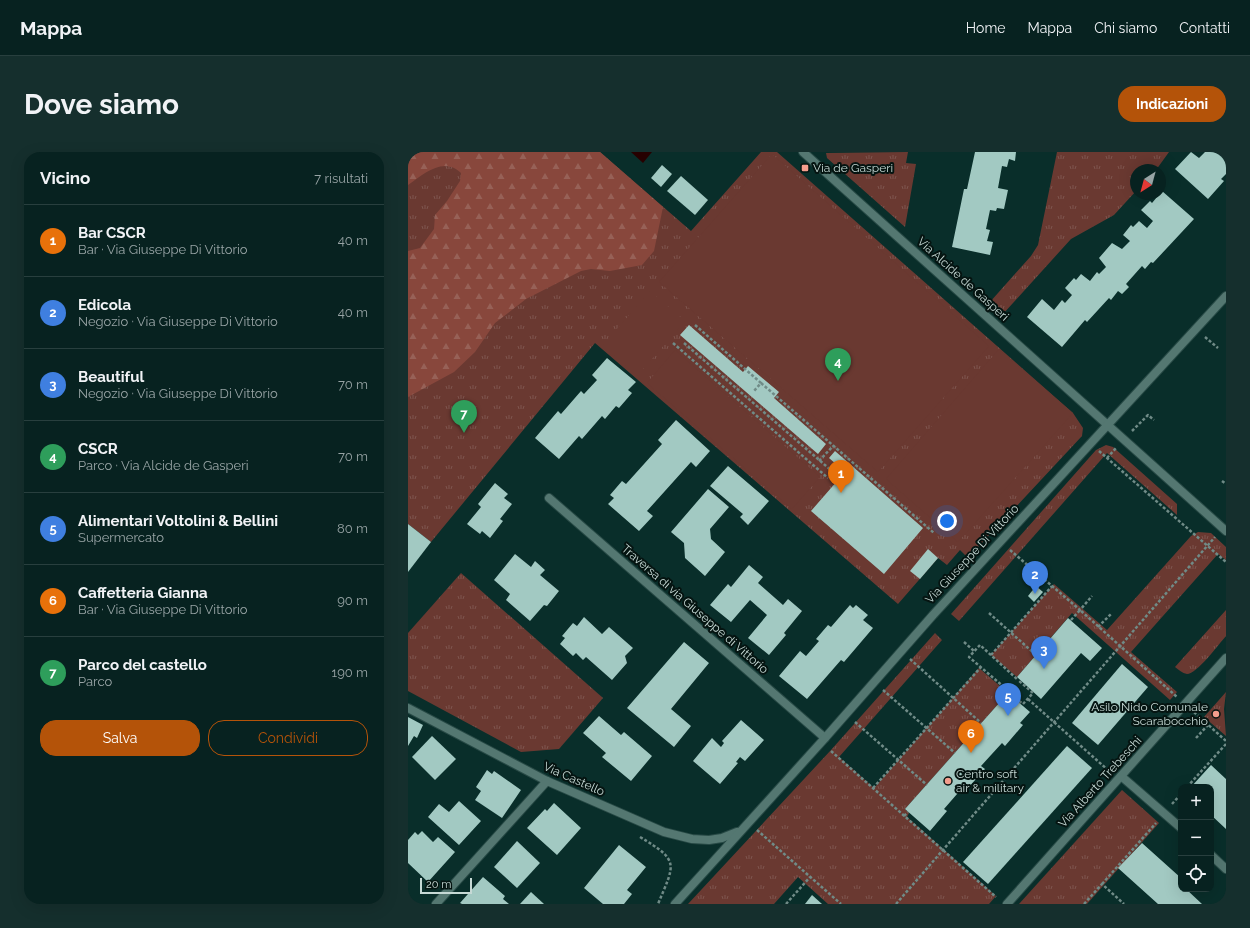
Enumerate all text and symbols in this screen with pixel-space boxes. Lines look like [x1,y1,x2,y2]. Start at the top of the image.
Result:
text: Mappa [20,17,82,39]
text: Home [966,20,1005,36]
text: Mappa [1027,20,1072,36]
text: Chi siamo [1094,20,1157,36]
text: Contatti [1179,20,1230,36]
button: Indicazioni [1118,86,1226,122]
text: Dove siamo [24,88,179,121]
place label: Via de Gasperi [813,161,893,175]
marker: Via de Gasperi [800,163,810,173]
north arrow [1130,164,1166,200]
text: Vicino [40,168,90,188]
text: 7 risultati [314,171,368,186]
text: Bar CSCR [78,224,146,242]
text: 1 [50,233,56,248]
text: 40 m [338,233,368,248]
street label: Via Alcide de Gasperi [914,234,1012,324]
text: Bar · Via Giuseppe Di Vittorio [78,242,248,257]
text: Edicola [78,296,131,314]
text: 2 [49,305,57,320]
text: 40 m [338,305,368,320]
text: Negozio · Via Giuseppe Di Vittorio [78,314,278,329]
pin: 4 [825,348,851,381]
text: Beautiful [78,368,144,386]
text: 3 [49,377,57,392]
text: 70 m [338,377,368,392]
text: Negozio · Via Giuseppe Di Vittorio [78,386,278,401]
pin: 7 [451,400,477,433]
text: CSCR [78,440,118,458]
text: 4 [49,449,57,464]
text: 70 m [338,449,368,464]
text: Parco · Via Alcide de Gasperi [78,458,249,473]
pin: 1 [828,460,854,493]
street label: Via Giuseppe Di Vittorio [923,502,1021,606]
your location [937,511,957,531]
text: Alimentari Voltolini & Bellini [78,512,278,530]
text: 5 [49,521,57,536]
text: 80 m [337,521,368,536]
text: Supermercato [78,530,164,545]
street label: Traversa di via Giuseppe di Vittorio [619,541,771,677]
pin: 2 [1022,561,1048,594]
text: Caffetteria Gianna [78,584,208,602]
text: 6 [49,593,57,608]
text: 90 m [337,593,368,608]
text: Bar · Via Giuseppe Di Vittorio [78,602,248,617]
pin: 3 [1031,636,1057,669]
text: Parco del castello [78,656,207,674]
text: 7 [49,665,57,680]
text: 190 m [332,665,368,680]
text: Parco [78,674,112,689]
pin: 5 [995,683,1021,716]
place label: Asilo Nido Comunale Scarabocchio [1091,700,1208,728]
marker: Asilo Nido Comunale Scarabocchio [1211,709,1221,719]
button: Salva [40,720,200,756]
button: Condividi [208,720,368,756]
pin: 6 [958,720,984,753]
street label: Via Alberto Trebeschi [1055,734,1145,830]
street label: Via Castello [541,759,607,799]
place label: Centro soft air & military [956,767,1025,795]
marker: Centro soft air & military [943,776,953,786]
map controls [1178,784,1214,892]
button: + [1178,784,1214,820]
button: − [1178,820,1214,856]
button: locate [1178,856,1214,892]
scale bar [420,876,472,895]
text: 20 m [426,878,451,891]

